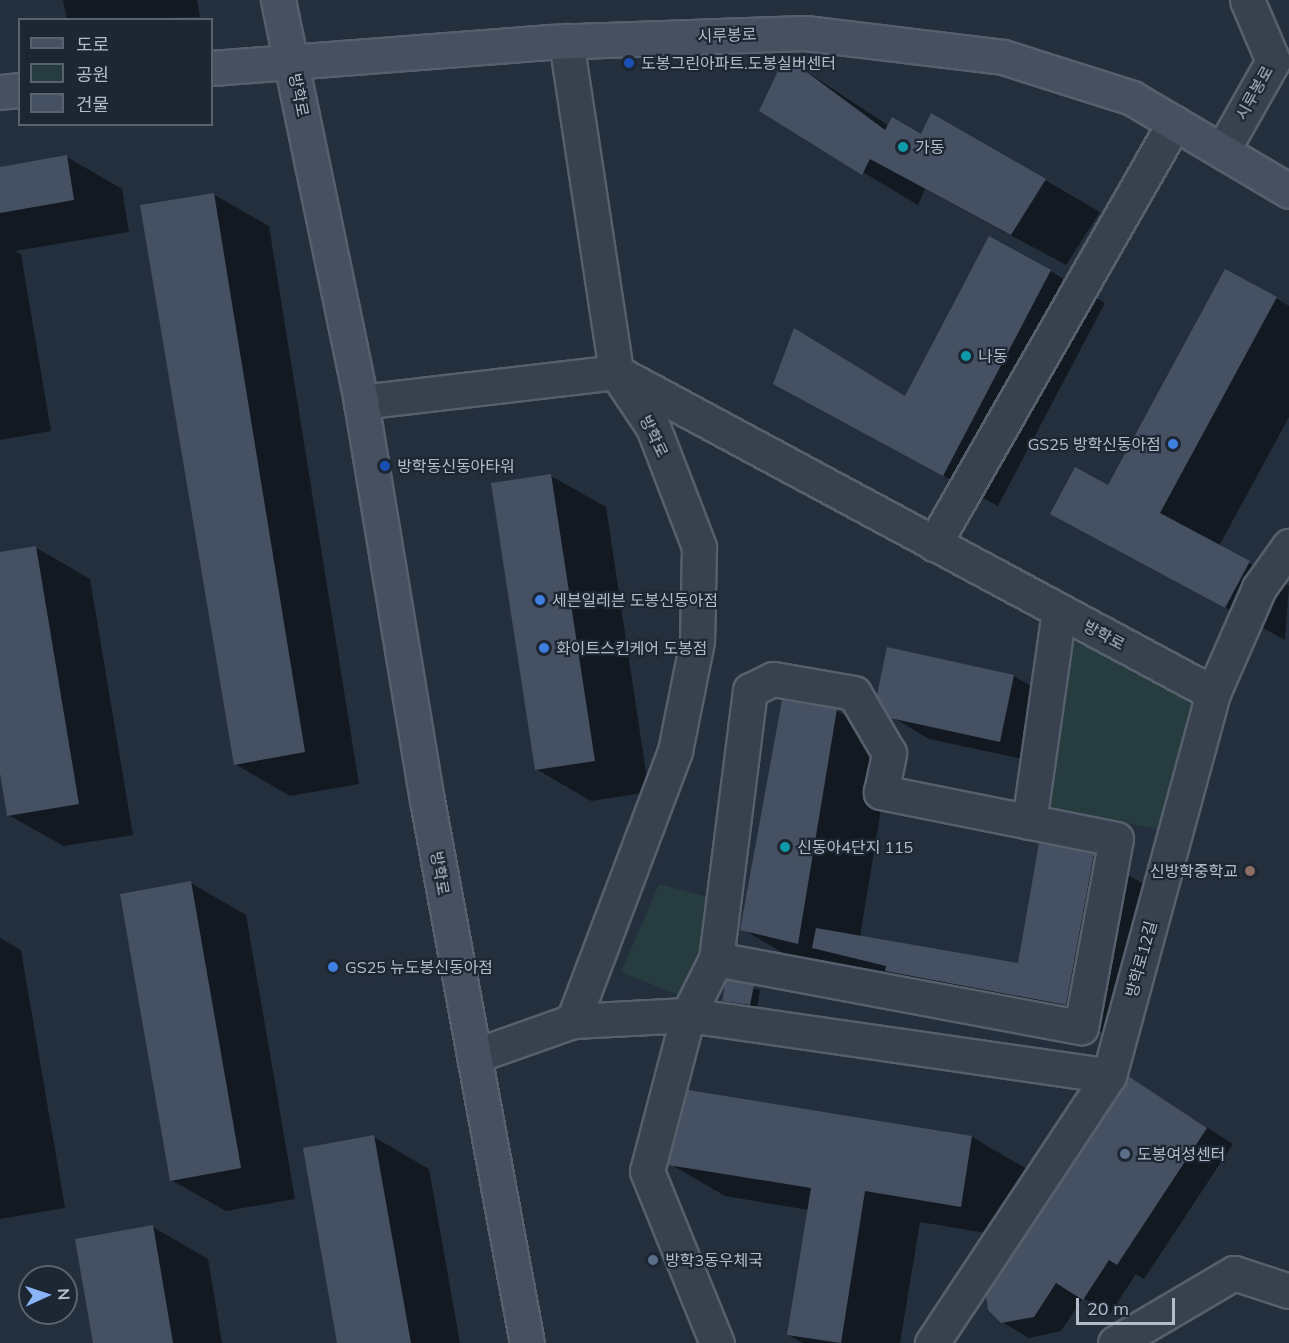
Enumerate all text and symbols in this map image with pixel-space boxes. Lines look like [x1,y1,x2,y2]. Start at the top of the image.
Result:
legend [18,18,213,126]
street label: 시루봉로 [697,24,757,46]
text: 도로 [76,33,109,56]
place label: 도봉그린아파트.도봉실버센터 [641,53,836,73]
marker: 도봉그린아파트.도봉실버센터 [622,56,636,70]
text: 공원 [76,63,109,86]
street label: 시루봉로 [1231,63,1277,123]
street label: 방학로 [285,71,313,119]
text: 건물 [76,93,109,116]
place label: 가동 [915,137,944,157]
marker: 가동 [896,140,910,154]
place label: 나동 [978,346,1007,366]
marker: 나동 [959,349,973,363]
street label: 방학로 [636,412,672,460]
place label: GS25 방학신동아점 [1028,434,1161,454]
marker: GS25 방학신동아점 [1166,437,1180,451]
place label: 방학동신동아타워 [397,456,515,476]
marker: 방학동신동아타워 [378,459,392,473]
place label: 세븐일레븐 도봉신동아점 [552,590,718,610]
marker: 세븐일레븐 도봉신동아점 [533,593,547,607]
street label: 방학로 [1080,616,1128,654]
place label: 화이트스킨케어 도봉점 [556,638,707,658]
marker: 화이트스킨케어 도봉점 [537,641,551,655]
place label: 신동아4단지 115 [797,837,913,857]
marker: 신동아4단지 115 [778,840,792,854]
street label: 방학로 [427,850,453,896]
place label: 신방학중학교 [1150,861,1238,881]
marker: 신방학중학교 [1243,864,1257,878]
street label: 방학로12길 [1122,919,1160,999]
place label: GS25 뉴도봉신동아점 [345,957,493,977]
marker: GS25 뉴도봉신동아점 [326,960,340,974]
place label: 도봉여성센터 [1137,1144,1225,1164]
marker: 도봉여성센터 [1118,1147,1132,1161]
place label: 방학3동우체국 [665,1250,763,1270]
marker: 방학3동우체국 [646,1253,660,1267]
north arrow [18,1265,78,1325]
scale bar [1079,1286,1178,1324]
text: N [54,1288,74,1301]
text: 20 m [1087,1297,1129,1320]

